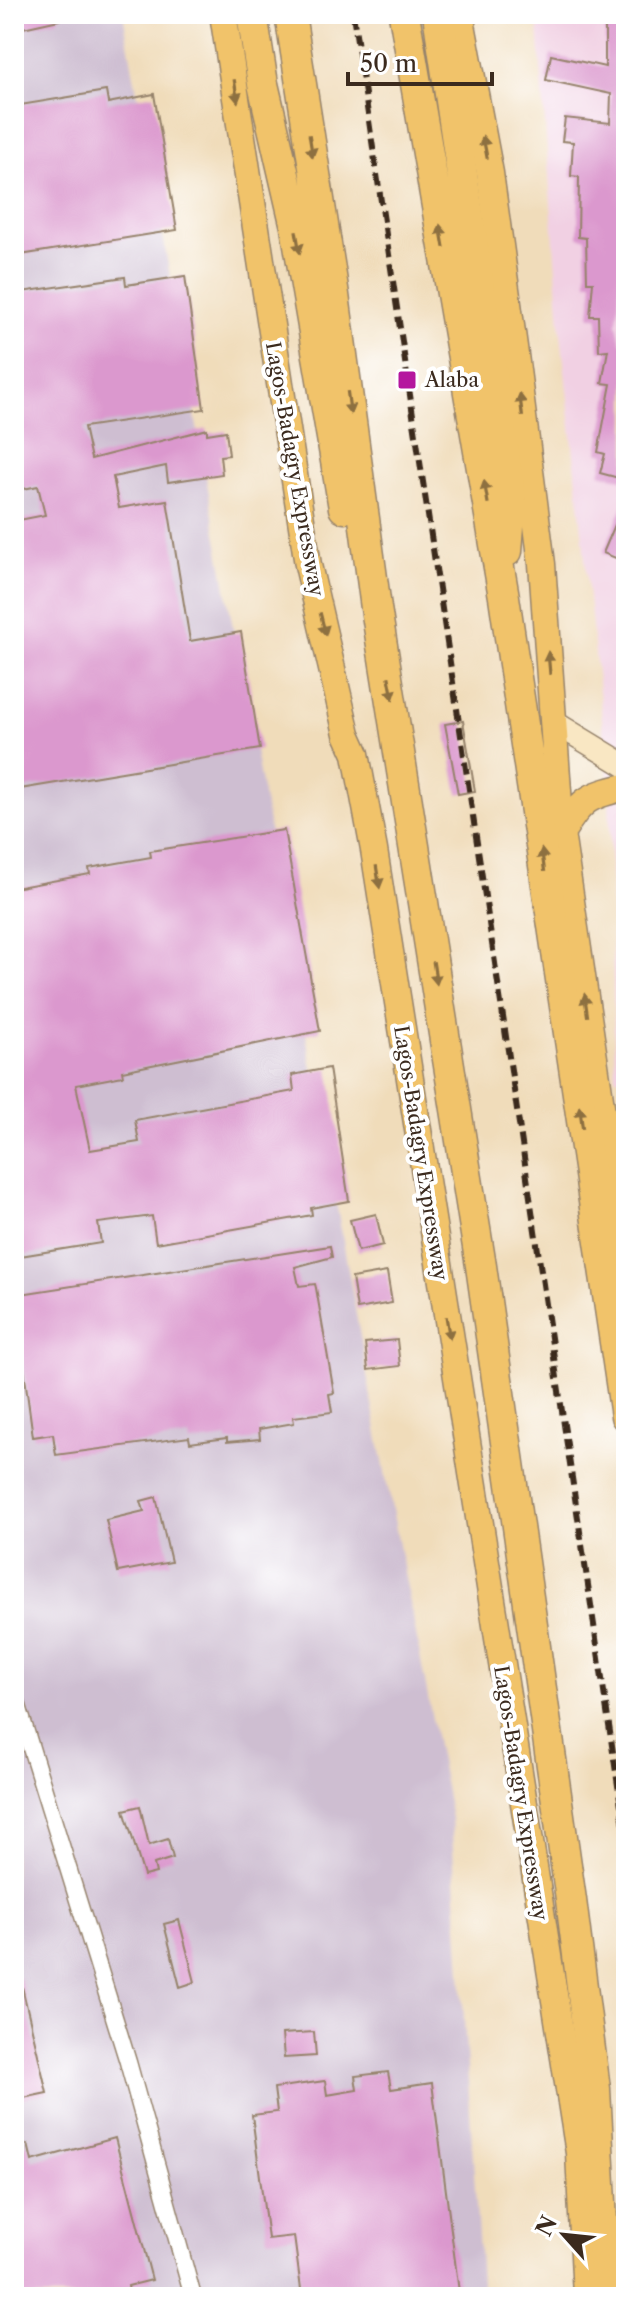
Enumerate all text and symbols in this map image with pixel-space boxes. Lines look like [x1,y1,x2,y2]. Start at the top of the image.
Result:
scale bar [348,36,492,86]
text: 50 m [360,49,417,78]
one-way arrow [231,79,243,104]
one-way arrow [305,134,317,159]
one-way arrow [479,134,491,159]
one-way arrow [435,223,448,248]
one-way arrow [293,230,305,255]
street label: Lagos-Badagry Expressway [261,340,329,599]
place label: Alaba [424,368,479,392]
marker: Alaba [396,369,418,391]
one-way arrow [343,391,356,416]
one-way arrow [514,392,527,417]
one-way arrow [479,480,491,505]
one-way arrow [317,611,329,636]
one-way arrow [543,650,556,675]
one-way arrow [386,676,398,701]
one-way arrow [536,847,549,872]
one-way arrow [373,865,385,890]
one-way arrow [430,961,442,986]
one-way arrow [579,992,592,1017]
street label: Lagos-Badagry Expressway [389,1024,453,1283]
one-way arrow [574,1104,587,1129]
one-way arrow [442,1316,455,1341]
street label: Lagos-Badagry Expressway [489,1664,553,1923]
north arrow [524,2195,604,2275]
text: N [530,2211,563,2241]

